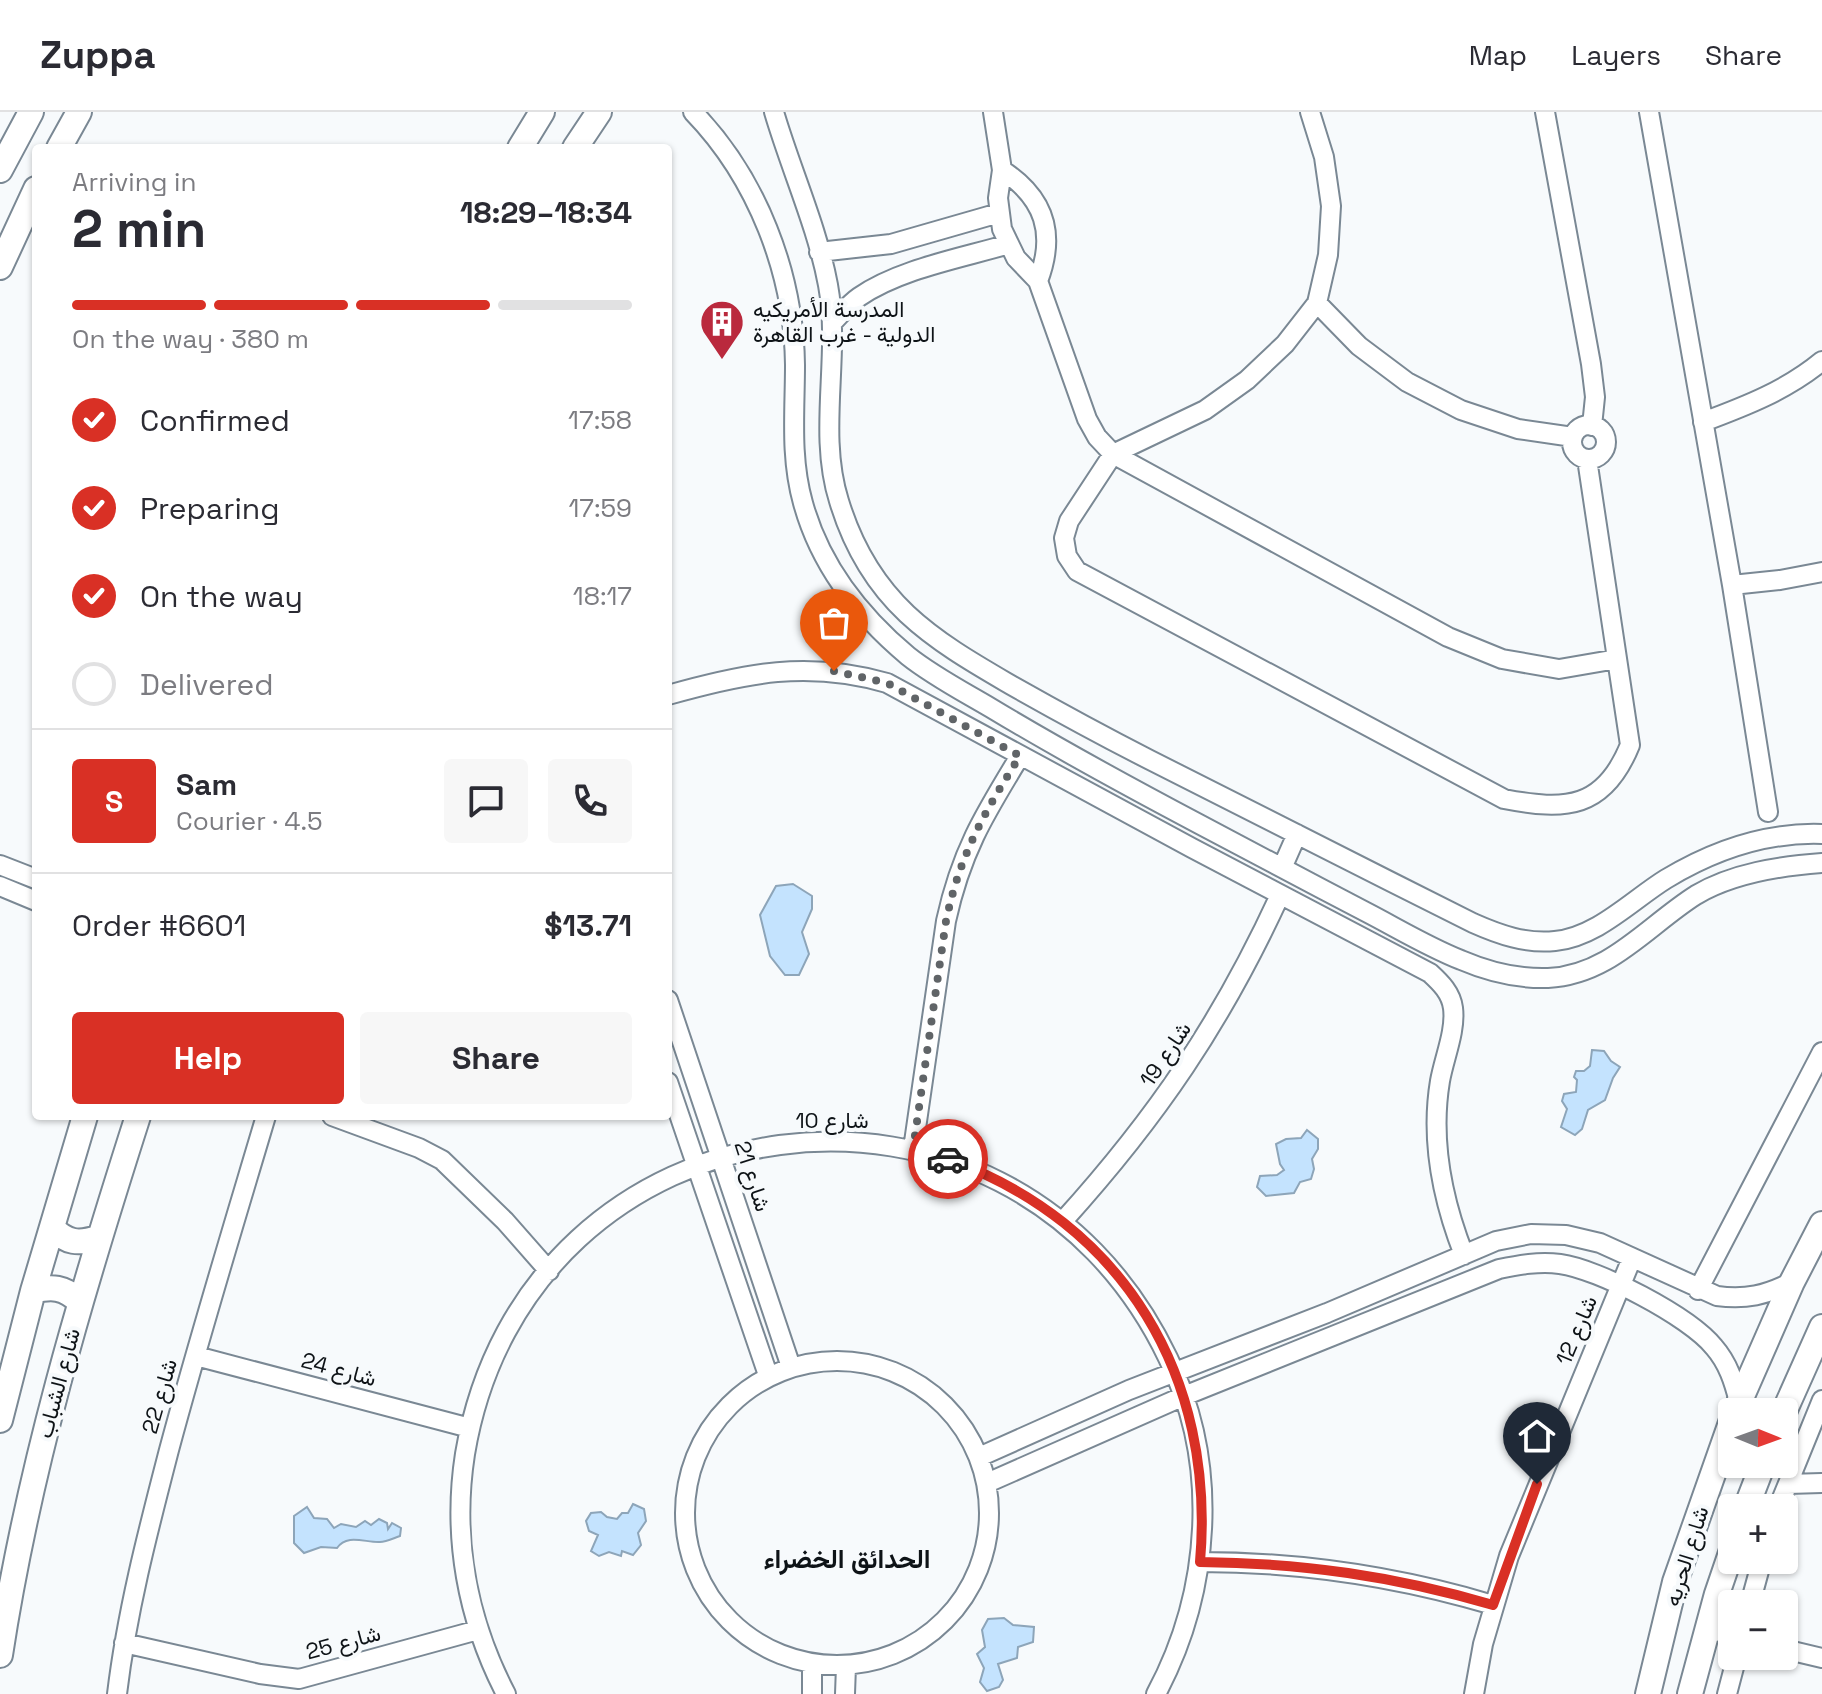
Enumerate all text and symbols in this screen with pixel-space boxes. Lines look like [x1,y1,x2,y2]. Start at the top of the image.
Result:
text: Zuppa [40,31,156,79]
text: Map [1469,37,1527,73]
text: Layers [1571,37,1661,73]
text: Share [1705,37,1782,73]
text: Arriving in [72,165,196,199]
text: 18:29–18:34 [460,193,632,232]
text: 2 min [72,196,206,262]
place label: المدرسة الأمريكيه الدولية - غرب القاهرة [753,295,935,348]
building icon: المدرسة الأمريكيه الدولية - غرب القاهرة [698,298,746,361]
text: On the way · 380 m [72,322,309,356]
icon: check [72,398,116,442]
text: Confirmed [140,401,290,440]
text: 17:58 [568,403,632,437]
icon: check [72,486,116,530]
text: Preparing [140,489,279,528]
text: 17:59 [568,491,632,525]
icon: check [72,574,116,618]
text: On the way [140,577,303,616]
text: 18:17 [573,579,632,613]
pin [800,589,868,671]
icon: bag [812,601,856,645]
text: Delivered [140,665,274,704]
button: chat [444,759,528,843]
button: phone [548,759,632,843]
text: Sam [176,765,237,804]
text: S [105,782,123,821]
text: Courier · 4.5 [176,804,323,838]
text: Order #6601 [72,906,246,945]
text: $13.71 [544,906,632,945]
button: Help [72,1012,344,1104]
button: Share [360,1012,632,1104]
street label: شارع 19 [1133,1016,1198,1092]
street label: شارع 10 [795,1106,869,1135]
courier [908,1119,988,1199]
street label: شارع 21 [728,1137,777,1215]
icon: car [926,1137,970,1181]
street label: شارع 12 [1549,1291,1604,1369]
street label: شارع الشباب [30,1325,87,1441]
street label: شارع 24 [298,1346,379,1393]
street label: شارع 22 [135,1355,184,1437]
north arrow [1718,1398,1798,1478]
map controls [1718,1398,1798,1670]
pin [1503,1402,1571,1484]
icon: home [1515,1414,1559,1458]
button: + [1718,1494,1798,1574]
street label: شارع الحريه [1658,1503,1715,1610]
district label: الحدائق الخضراء [763,1542,931,1576]
button: − [1718,1590,1798,1670]
street label: شارع 25 [302,1619,384,1666]

